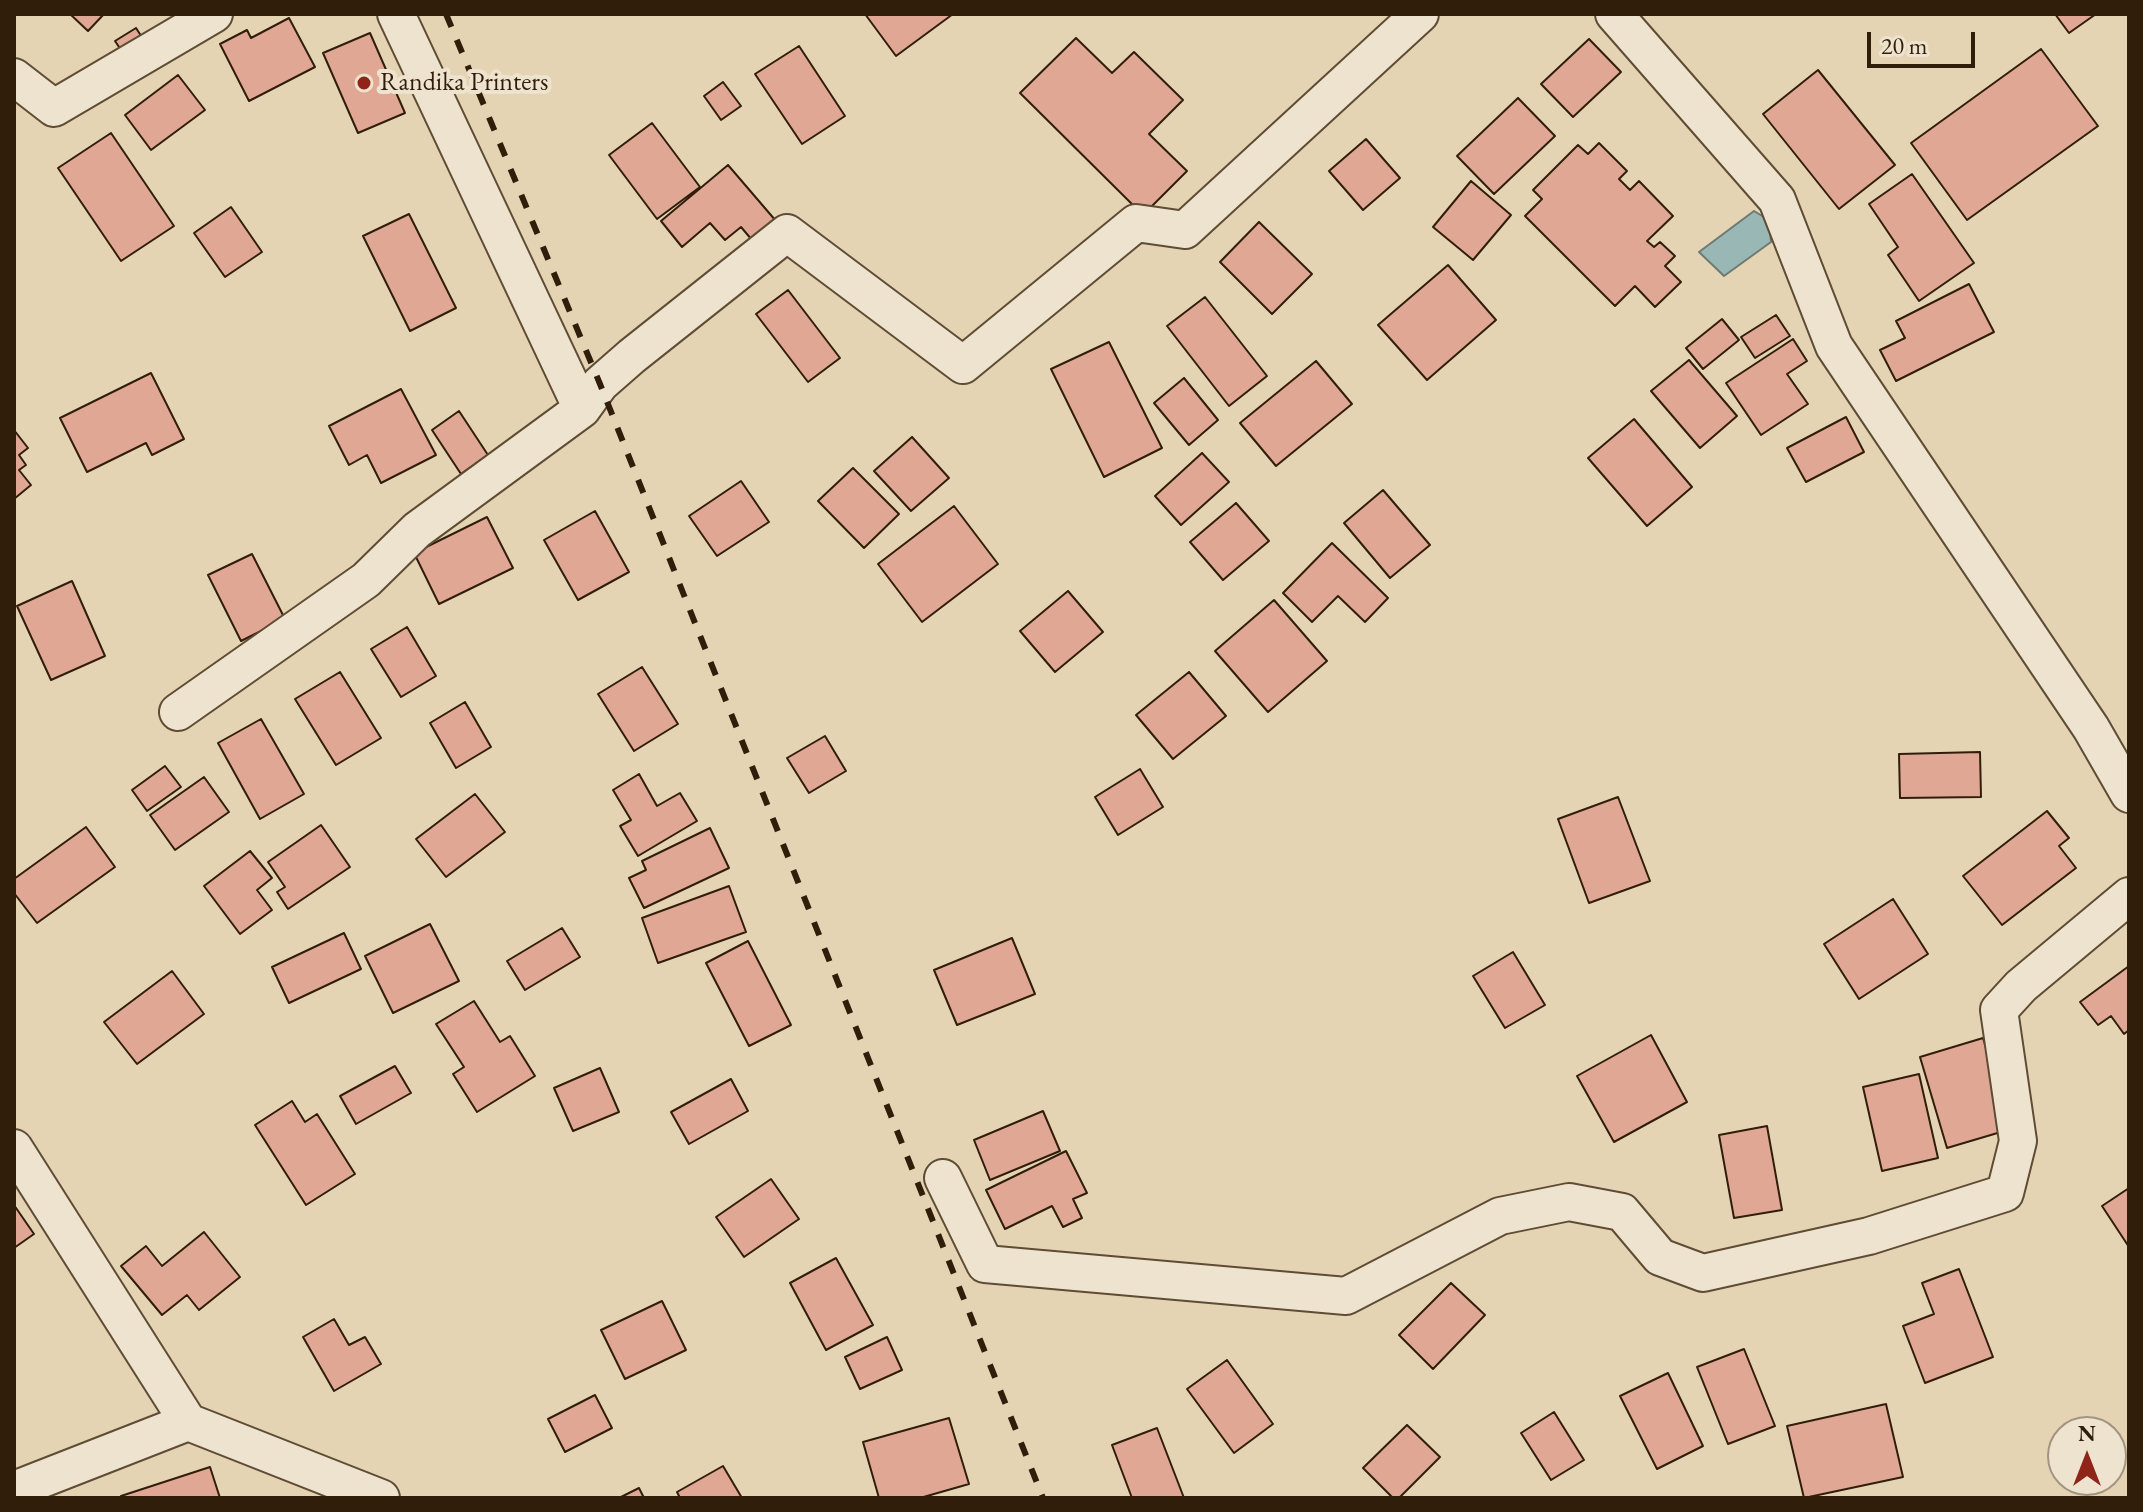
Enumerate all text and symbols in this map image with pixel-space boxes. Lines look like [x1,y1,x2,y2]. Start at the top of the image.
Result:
scale bar [1871,16,1979,66]
text: 20 m [1881,30,1928,61]
place label: Randika Printers [380,67,548,99]
marker: Randika Printers [355,74,373,92]
north arrow [2047,1416,2127,1496]
text: N [2078,1419,2096,1448]

